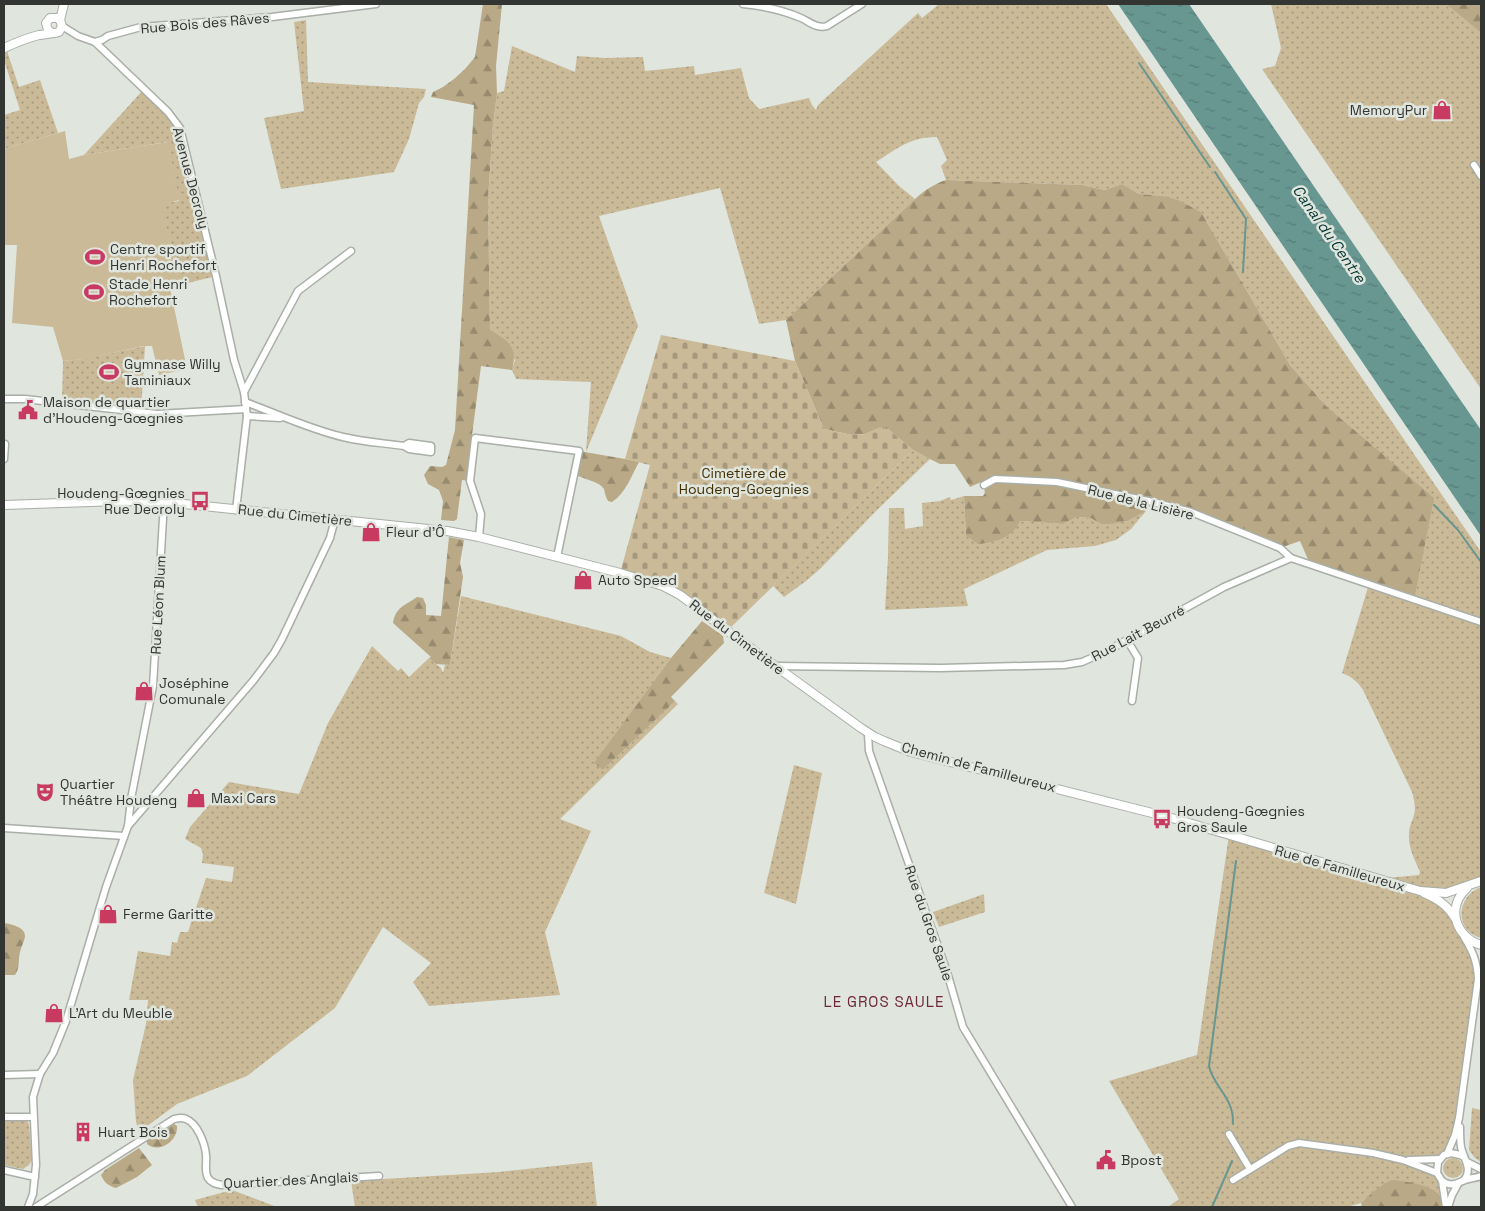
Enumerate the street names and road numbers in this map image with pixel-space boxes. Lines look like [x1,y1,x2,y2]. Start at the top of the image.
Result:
street label: Rue Bois des Râves [140,8,270,38]
street label: Avenue Decroly [169,125,213,231]
street label: Rue de la Lisière [1086,480,1196,524]
street label: Rue du Cimetière [237,500,353,530]
street label: Rue Léon Blum [146,555,170,655]
street label: Rue du Cimetière [686,595,788,679]
street label: Rue Lait Beurré [1088,601,1188,665]
street label: Chemin de Familleureux [900,738,1058,796]
street label: Rue de Familleureux [1273,841,1407,895]
street label: Rue du Gros Saule [901,863,957,983]
street label: Quartier des Anglais [223,1167,359,1193]

